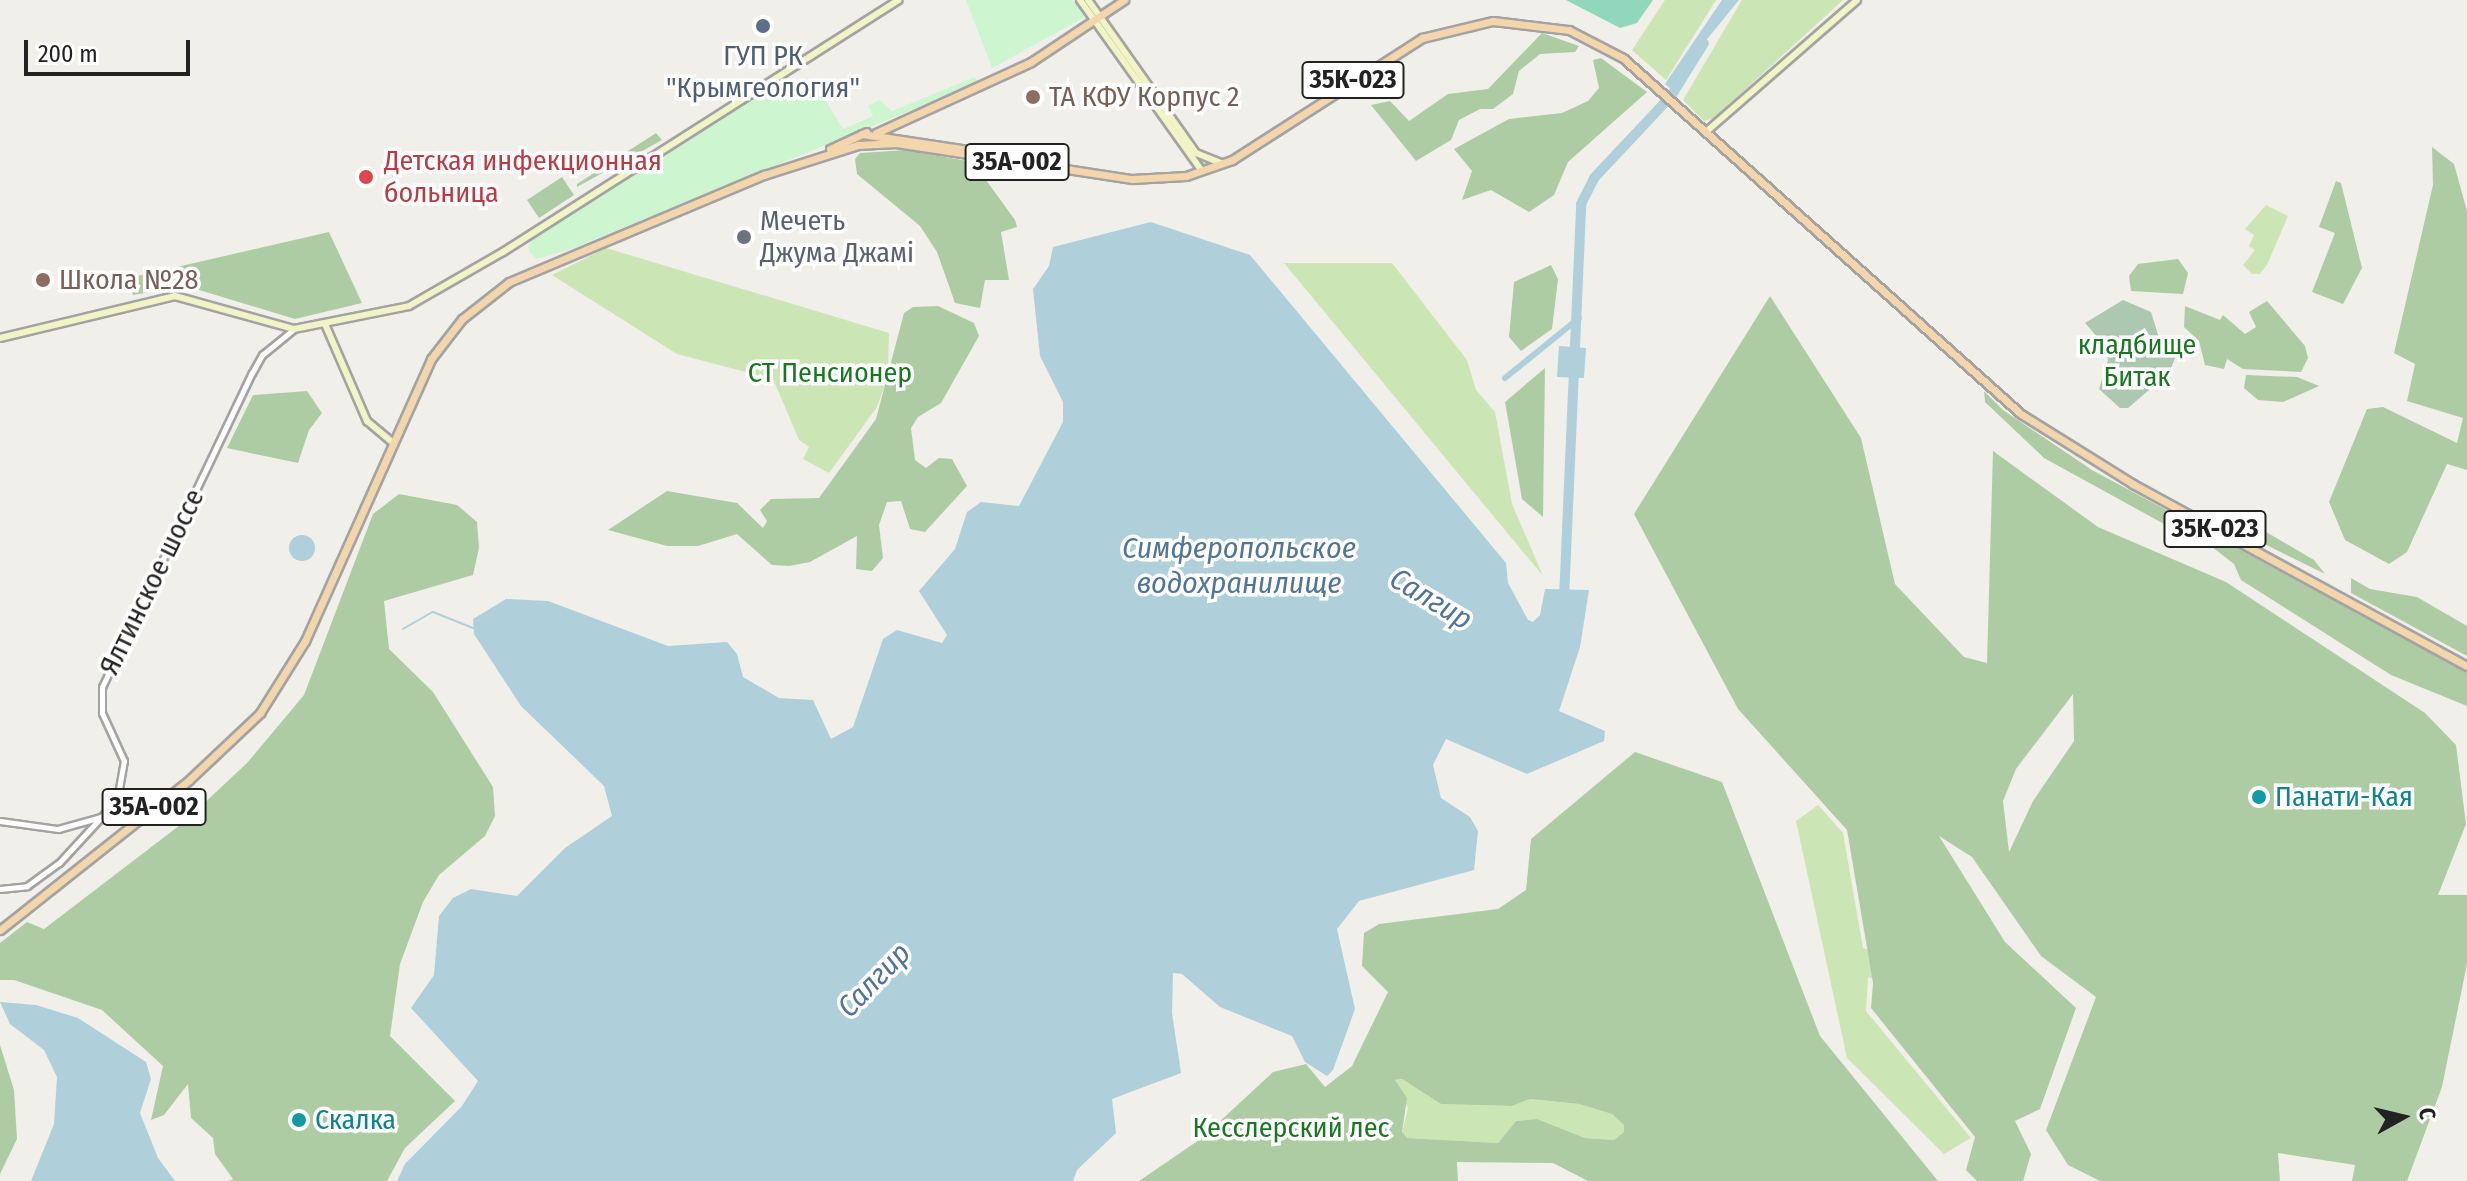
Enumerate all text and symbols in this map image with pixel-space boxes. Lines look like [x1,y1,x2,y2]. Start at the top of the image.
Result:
marker: ГУП РК "Крымгеология" [754,17,772,35]
scale bar [28,24,194,74]
place label: ГУП РК "Крымгеология" [666,39,860,105]
text: 200 m [38,40,98,68]
road number: 35К-023 [1301,58,1405,102]
place label: ТА КФУ Корпус 2 [1049,80,1239,114]
marker: ТА КФУ Корпус 2 [1024,88,1042,106]
road number: 35А-002 [963,140,1071,184]
place label: Детская инфекционная больница [384,144,662,210]
marker: Детская инфекционная больница [355,166,377,188]
place label: Мечеть Джума Джамі [760,204,914,270]
marker: Мечеть Джума Джамі [735,228,753,246]
place label: Школа №28 [59,263,199,297]
marker: Школа №28 [34,271,52,289]
park label: кладбище Битак [2078,328,2196,394]
park label: СТ Пенсионер [748,356,912,390]
street label: Ялтинское шоссе [93,484,211,680]
road number: 35К-023 [2163,507,2267,551]
water label: Симферопольское водохранилище [1122,530,1356,600]
water label: Салгир [1383,560,1479,638]
place label: Панати-Кая [2275,780,2413,814]
road number: 35А-002 [100,785,208,829]
marker: Панати-Кая [2250,788,2268,806]
water label: Салгир [830,935,918,1025]
north arrow [2363,1077,2443,1157]
place label: Скалка [315,1103,396,1137]
text: С [2413,1106,2441,1121]
marker: Скалка [290,1111,308,1129]
park label: Кесслерский лес [1193,1111,1389,1145]

